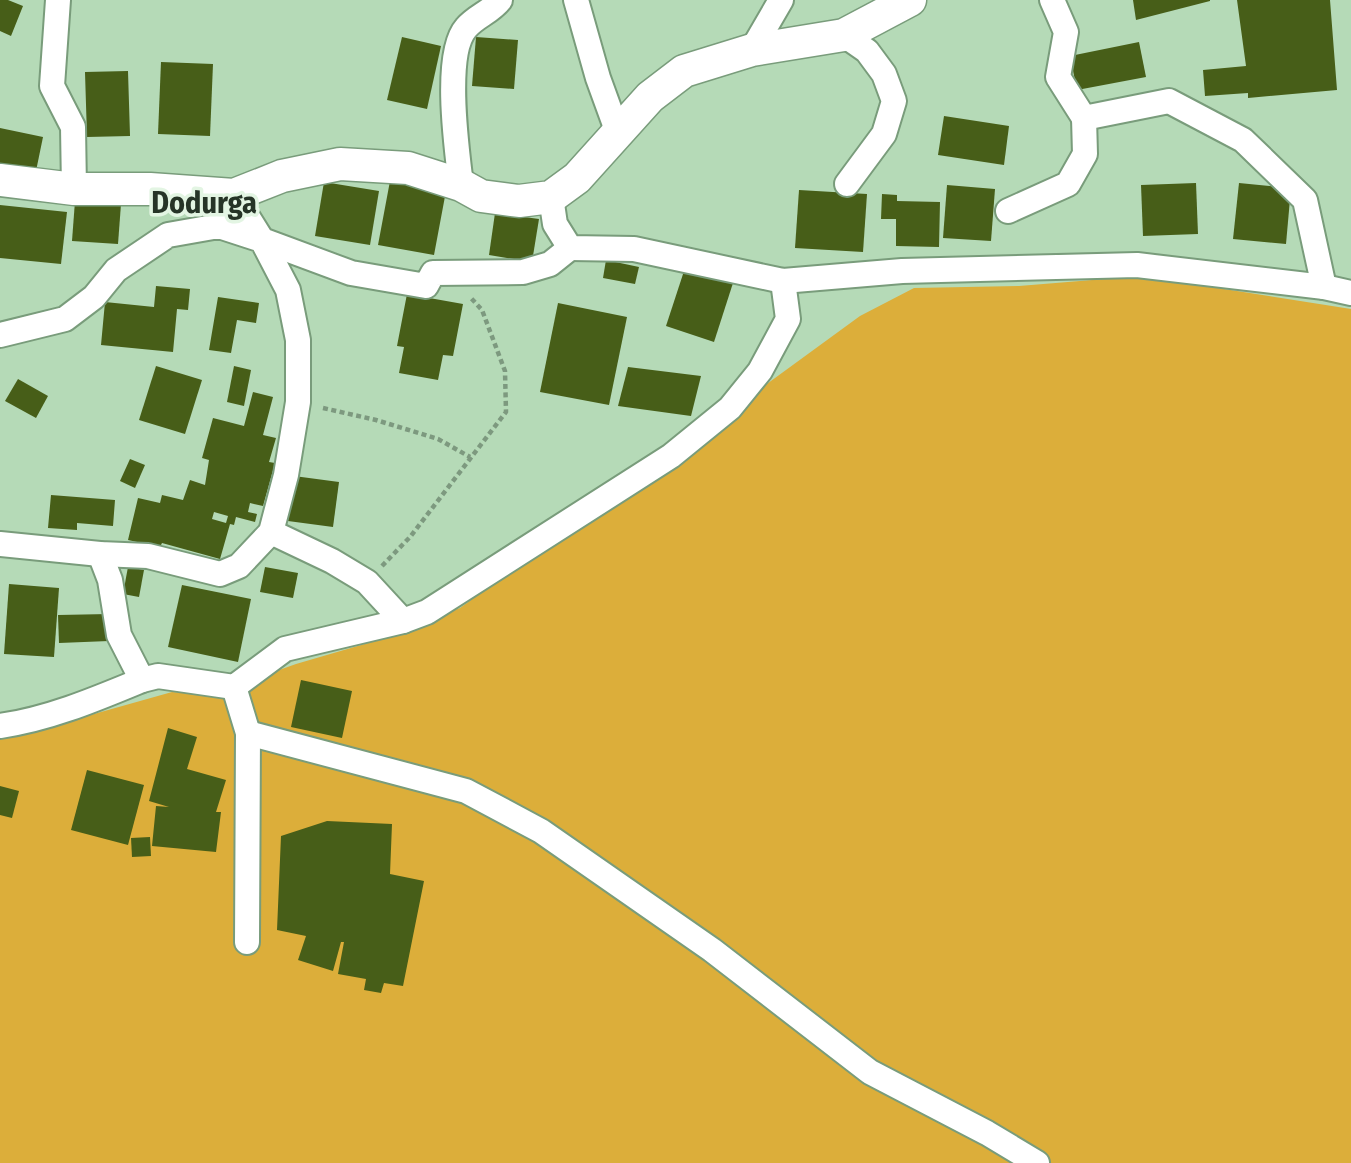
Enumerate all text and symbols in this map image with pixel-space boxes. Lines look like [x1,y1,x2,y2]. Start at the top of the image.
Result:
district label: Dodurga [151,185,257,221]

